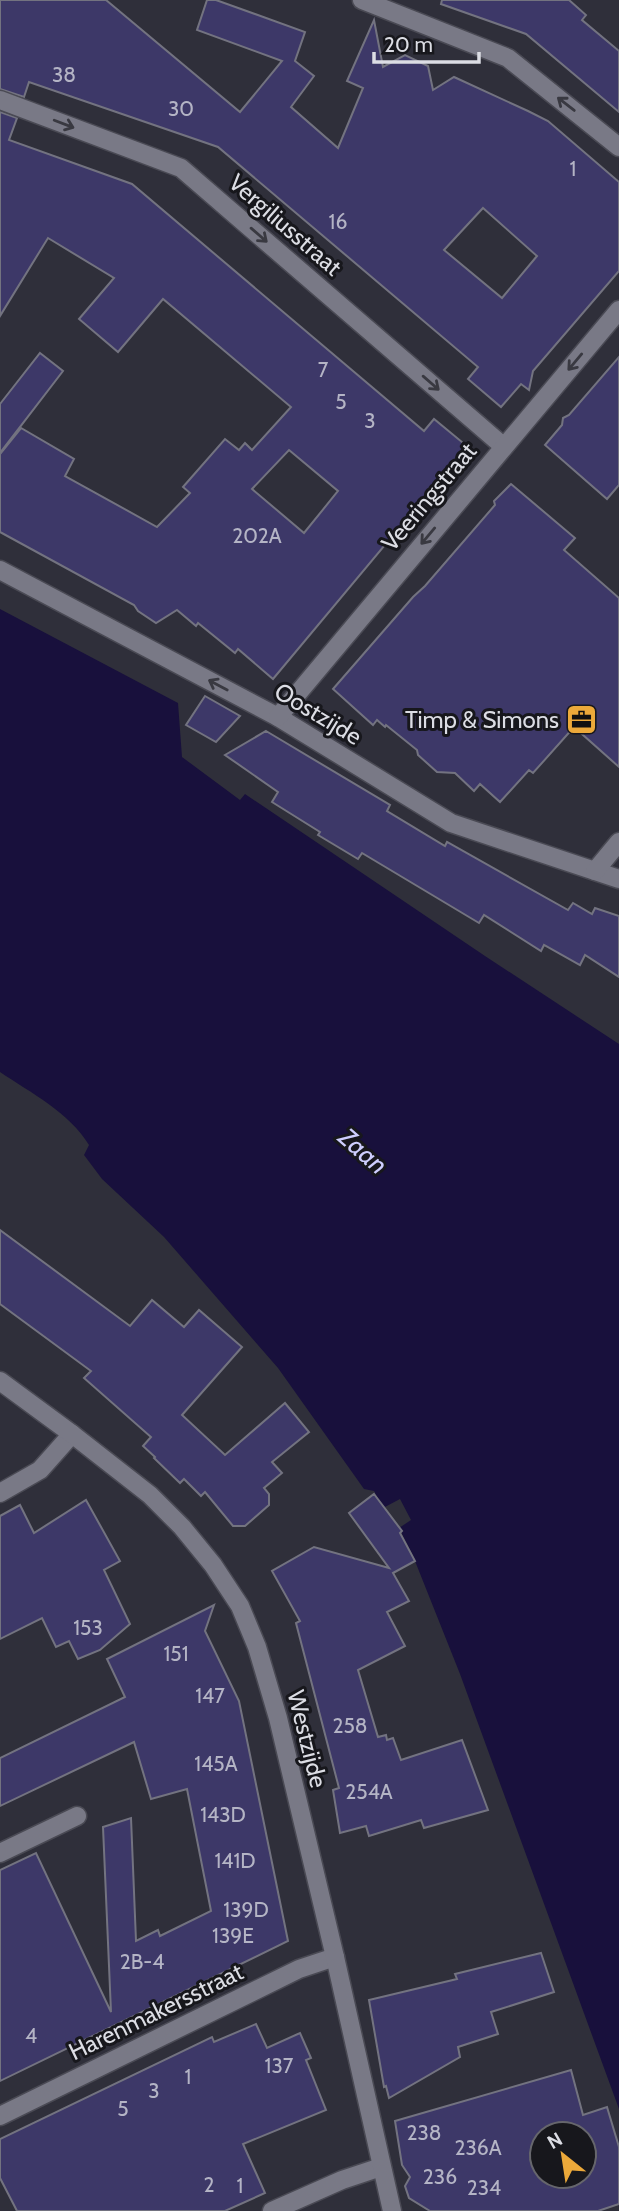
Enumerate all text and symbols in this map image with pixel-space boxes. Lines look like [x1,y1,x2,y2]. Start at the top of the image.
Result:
scale bar [374,21,479,65]
text: 20 m [384,32,433,57]
house number: 38 [52,62,76,87]
house number: 30 [168,96,194,121]
one-way arrow [557,97,575,112]
one-way arrow [52,118,74,131]
house number: 1 [570,156,576,181]
street label: Vergiliusstraat [223,168,348,282]
house number: 16 [329,209,347,234]
one-way arrow [249,227,267,243]
one-way arrow [567,352,583,370]
house number: 7 [318,357,329,382]
one-way arrow [422,375,440,391]
house number: 5 [335,389,347,414]
house number: 3 [364,408,376,433]
street label: Veeringstraat [375,437,482,557]
house number: 202A [232,523,282,548]
one-way arrow [421,526,436,544]
street label: Oostzijde [269,676,367,751]
one-way arrow [208,678,229,691]
office icon: Timp & Simons [565,703,599,737]
place label: Timp & Simons [405,705,559,734]
water label: Zaan [331,1120,394,1181]
house number: 153 [73,1615,103,1640]
house number: 151 [163,1641,189,1666]
house number: 147 [195,1683,225,1708]
street label: Westzijde [281,1687,334,1790]
house number: 258 [332,1713,368,1738]
house number: 145A [194,1751,238,1776]
house number: 254A [345,1779,393,1804]
house number: 143D [200,1802,246,1827]
house number: 141D [214,1848,256,1873]
house number: 139D [223,1897,269,1922]
house number: 139E [212,1923,254,1948]
house number: 2B-4 [120,1949,164,1974]
street label: Harenmakersstraat [64,1957,248,2066]
house number: 4 [25,2023,37,2048]
house number: 137 [265,2053,294,2078]
house number: 1 [185,2064,191,2089]
house number: 3 [148,2078,160,2103]
house number: 5 [117,2096,129,2121]
house number: 238 [406,2120,442,2145]
north arrow [528,2120,598,2190]
text: N [543,2127,566,2154]
house number: 236A [454,2135,502,2160]
house number: 236 [423,2164,457,2189]
house number: 2 [203,2172,215,2197]
house number: 1 [237,2173,243,2198]
house number: 234 [467,2175,501,2200]

